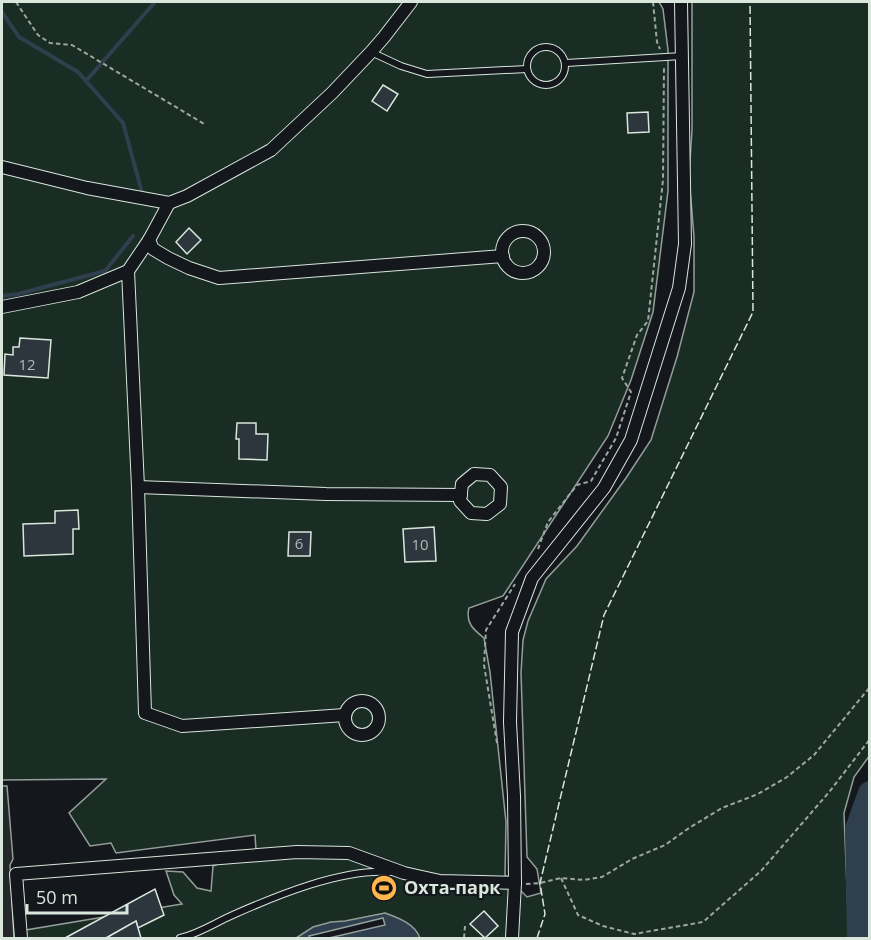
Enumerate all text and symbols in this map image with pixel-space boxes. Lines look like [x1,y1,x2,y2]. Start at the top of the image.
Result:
house number: 12 [18,354,36,374]
house number: 6 [295,533,303,553]
house number: 10 [411,534,429,554]
sports icon: Охта-парк [369,873,399,903]
place label: Охта-парк [404,875,501,899]
scale bar [27,877,128,915]
text: 50 m [36,885,78,909]

